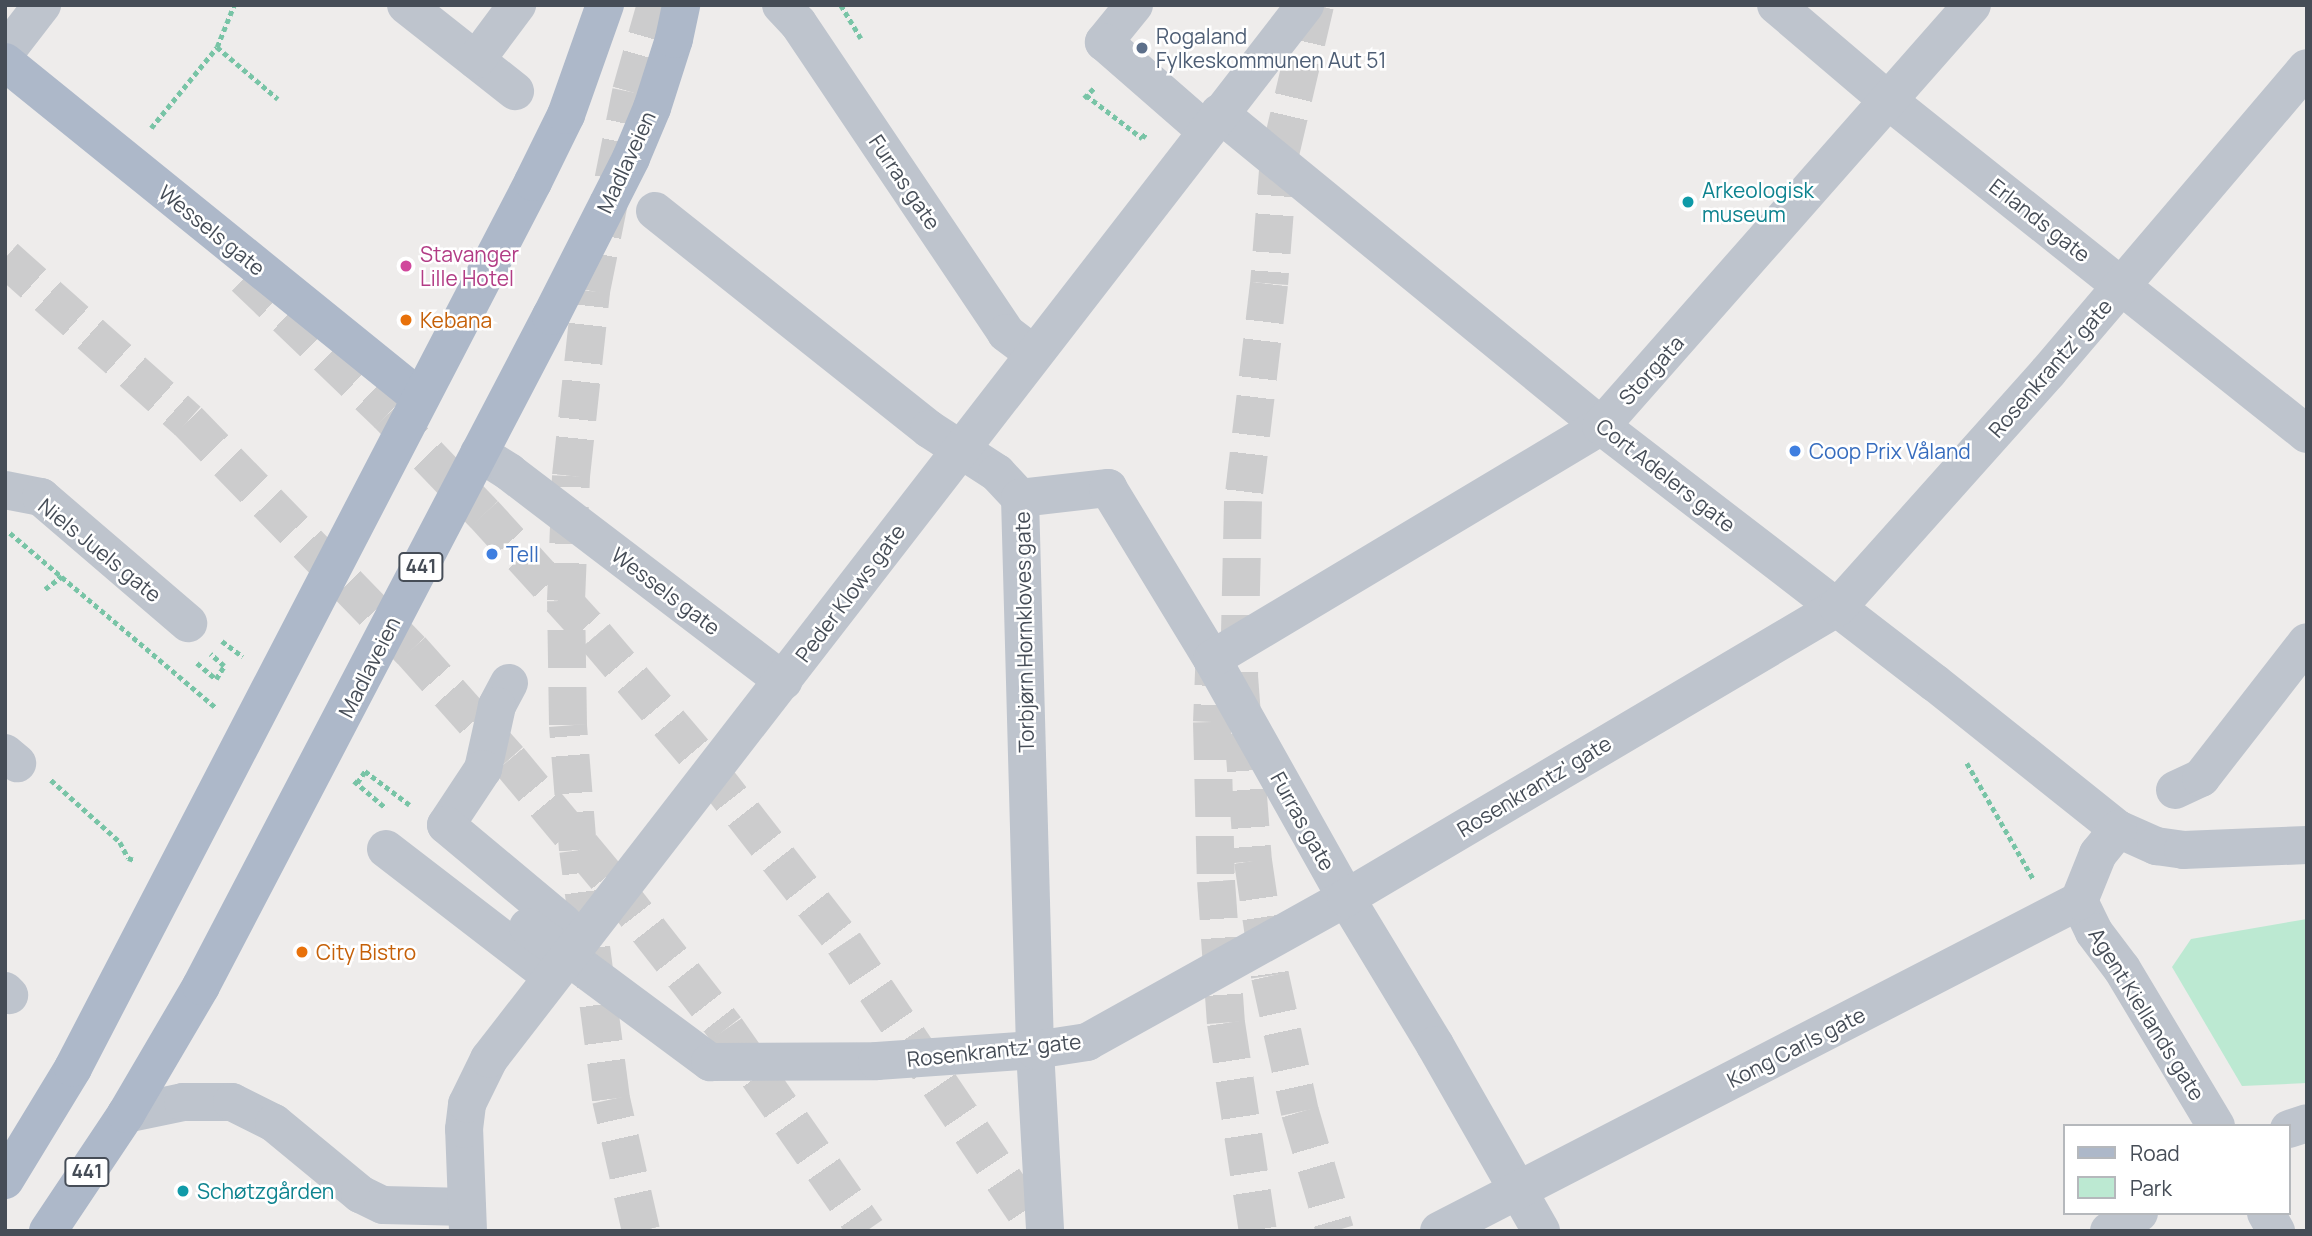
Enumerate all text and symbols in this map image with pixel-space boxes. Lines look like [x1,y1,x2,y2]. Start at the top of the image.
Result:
place label: Rogaland Fylkeskommunen Aut 51 [1156,23,1387,73]
marker: Rogaland Fylkeskommunen Aut 51 [1134,40,1150,56]
street label: Madlaveien [591,107,661,217]
street label: Furras gate [864,130,946,234]
street label: Erlands gate [1985,173,2095,267]
place label: Arkeologisk museum [1702,177,1814,227]
street label: Wessels gate [154,179,270,281]
marker: Arkeologisk museum [1680,194,1696,210]
place label: Stavanger Lille Hotel [420,241,519,291]
marker: Stavanger Lille Hotel [398,258,414,274]
street label: Rosenkrantz' gate [1983,294,2117,442]
place label: Kebana [420,307,492,333]
marker: Kebana [398,312,414,328]
street label: Storgata [1613,330,1689,410]
street label: Cort Adelers gate [1591,413,1741,537]
place label: Coop Prix Våland [1809,438,1971,464]
marker: Coop Prix Våland [1787,443,1803,459]
street label: Niels Juels gate [34,493,166,607]
street label: Torbjørn Hornkloves gate [1009,511,1039,753]
street label: Peder Klows gate [790,519,910,667]
place label: Tell [506,541,539,567]
street label: Wessels gate [607,542,725,640]
marker: Tell [484,546,500,562]
road number: 441 [398,552,444,582]
street label: Madlaveien [333,612,405,722]
street label: Rosenkrantz' gate [1452,730,1616,842]
street label: Furras gate [1266,767,1340,875]
street label: Agent Kiellands gate [2084,923,2210,1105]
place label: City Bistro [316,939,416,965]
marker: City Bistro [294,944,310,960]
street label: Kong Carls gate [1723,1001,1869,1093]
street label: Rosenkrantz' gate [906,1028,1082,1072]
legend [2064,1124,2291,1215]
text: Road [2130,1139,2180,1167]
road number: 441 [64,1156,110,1188]
text: Park [2130,1174,2172,1202]
place label: Schøtzgården [197,1178,334,1204]
marker: Schøtzgården [175,1183,191,1199]

